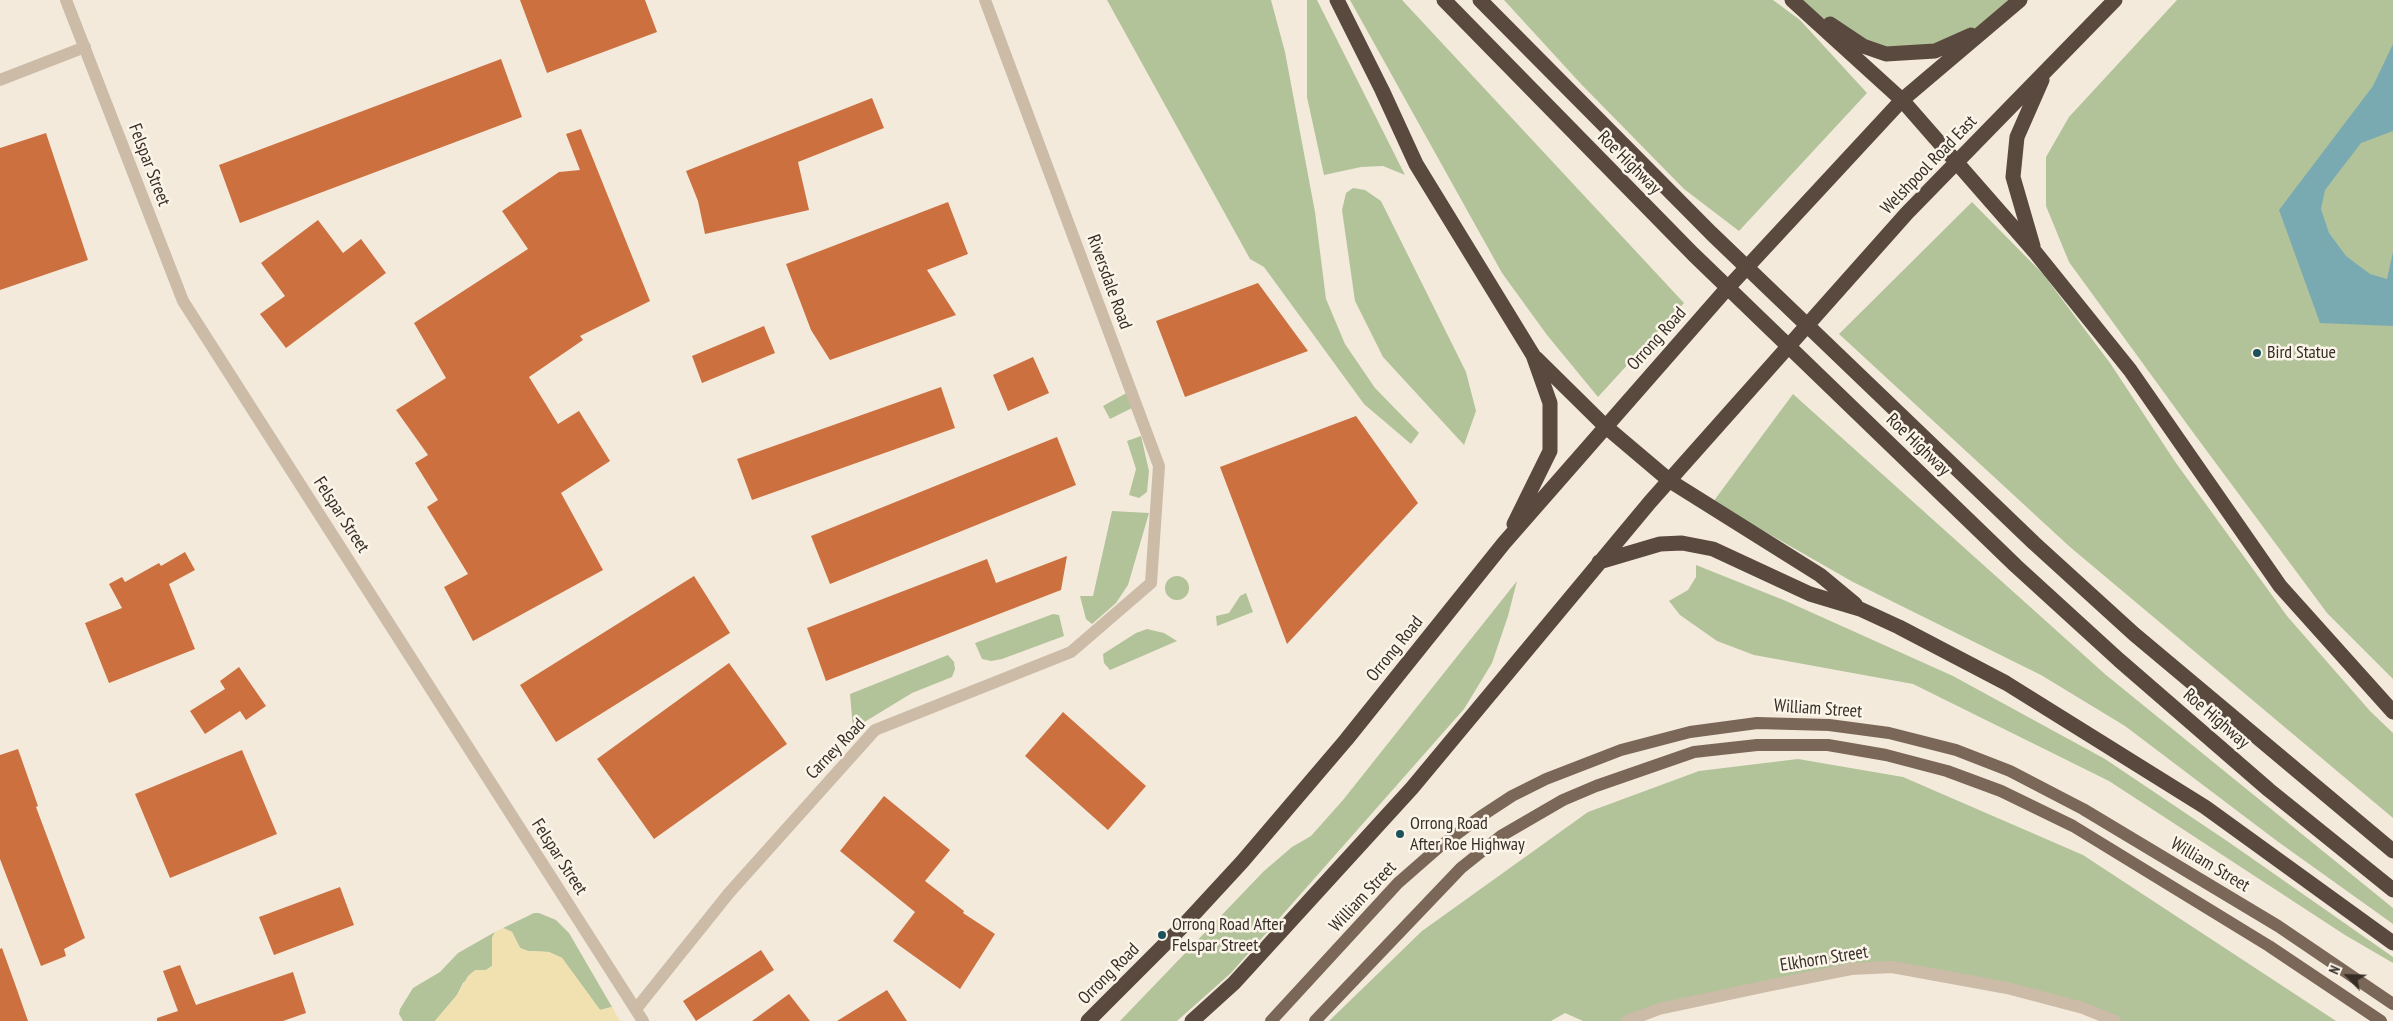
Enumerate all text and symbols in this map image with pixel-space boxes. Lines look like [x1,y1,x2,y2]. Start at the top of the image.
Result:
street label: Welshpool Road East [1876,111,1982,219]
street label: Felspar Street [123,121,175,209]
street label: Roe Highway [1593,127,1665,199]
street label: Riversdale Road [1082,232,1136,332]
street label: Orrong Road [1623,303,1691,375]
place label: Bird Statue [2267,342,2336,364]
marker: Bird Statue [2251,347,2263,359]
street label: Roe Highway [1881,409,1955,481]
street label: Felspar Street [308,473,374,557]
street label: Orrong Road [1362,612,1428,686]
street label: Roe Highway [2178,684,2254,754]
street label: William Street [1773,695,1863,723]
street label: Carney Road [802,714,870,784]
place label: Orrong Road After Roe Highway [1410,813,1525,856]
street label: Felspar Street [526,815,592,899]
marker: Orrong Road After Roe Highway [1394,828,1406,840]
street label: William Street [2167,833,2253,897]
street label: William Street [1325,857,1401,937]
place label: Orrong Road After Felspar Street [1172,914,1284,956]
marker: Orrong Road After Felspar Street [1156,929,1168,941]
street label: Orrong Road [1074,939,1144,1009]
street label: Elkhorn Street [1779,941,1869,977]
north arrow [2323,951,2373,1001]
text: N [2325,963,2344,977]

